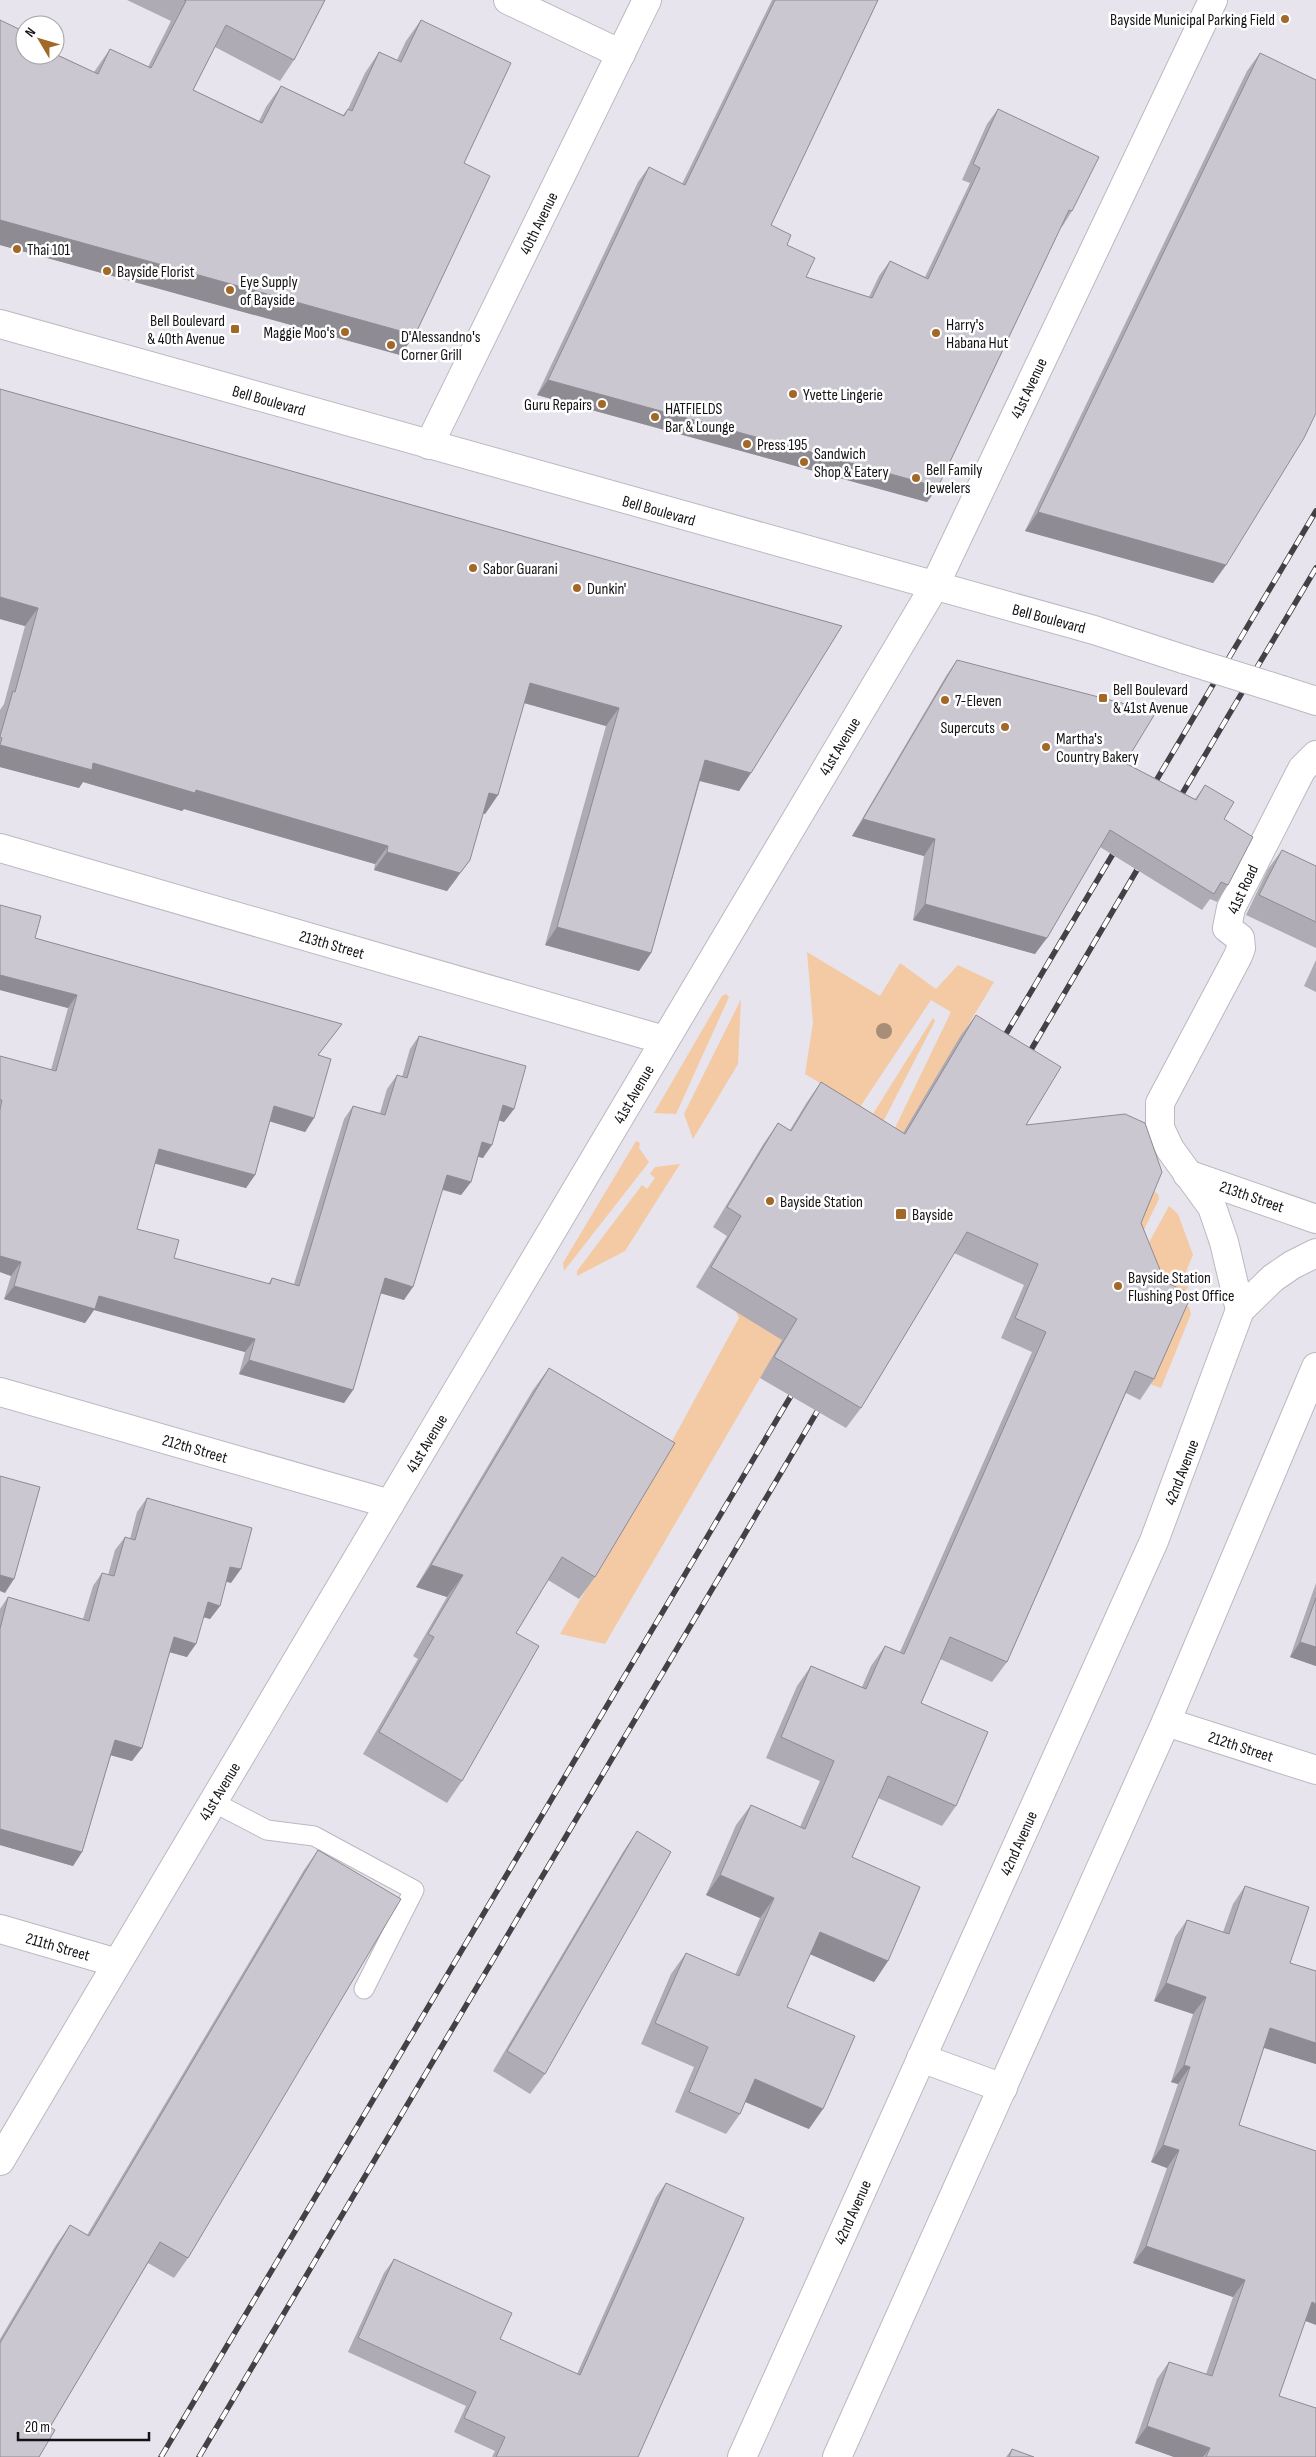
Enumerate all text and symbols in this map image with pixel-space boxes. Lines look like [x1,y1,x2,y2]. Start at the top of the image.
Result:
place label: Bayside Municipal Parking Field [1110,11,1275,30]
marker: Bayside Municipal Parking Field [1279,13,1291,25]
north arrow [15,15,65,65]
text: N [21,24,39,40]
street label: 40th Avenue [516,189,563,258]
place label: Thai 101 [27,241,71,260]
marker: Thai 101 [11,243,23,255]
place label: Bayside Florist [117,263,195,282]
marker: Bayside Florist [101,265,113,277]
place label: Eye Supply of Bayside [240,273,298,310]
marker: Eye Supply of Bayside [224,284,236,296]
place label: Bell Boulevard & 40th Avenue [147,312,225,349]
place label: Harry's Habana Hut [946,316,1008,353]
marker: Bell Boulevard & 40th Avenue [229,323,241,335]
place label: Maggie Moo's [264,324,335,343]
marker: Maggie Moo's [339,326,351,338]
marker: Harry's Habana Hut [930,327,942,339]
place label: D'Alessandno's Corner Grill [401,328,481,365]
marker: D'Alessandno's Corner Grill [385,339,397,351]
street label: 41st Avenue [1007,355,1052,422]
street label: Bell Boulevard [230,382,307,421]
place label: Yvette Lingerie [803,386,883,405]
marker: Yvette Lingerie [787,388,799,400]
place label: Guru Repairs [524,396,592,415]
marker: Guru Repairs [596,398,608,410]
place label: HATFIELDS Bar & Lounge [665,400,735,437]
marker: HATFIELDS Bar & Lounge [649,411,661,423]
place label: Press 195 [757,436,807,455]
marker: Press 195 [741,438,753,450]
place label: Sandwich Shop & Eatery [814,445,889,482]
marker: Sandwich Shop & Eatery [798,456,810,468]
place label: Bell Family Jewelers [925,461,982,498]
marker: Bell Family Jewelers [910,472,922,484]
street label: Bell Boulevard [620,492,697,531]
place label: Sabor Guarani [483,560,558,579]
marker: Sabor Guarani [467,562,479,574]
place label: Dunkin' [587,580,626,599]
marker: Dunkin' [571,582,583,594]
street label: Bell Boulevard [1010,601,1087,638]
place label: Bell Boulevard & 41st Avenue [1113,681,1188,718]
place label: 7-Eleven [955,692,1002,711]
marker: Bell Boulevard & 41st Avenue [1097,692,1109,704]
marker: 7-Eleven [939,694,951,706]
street label: 41st Avenue [816,714,865,779]
place label: Supercuts [940,719,995,738]
marker: Supercuts [999,721,1011,733]
place label: Martha's Country Bakery [1056,730,1139,767]
marker: Martha's Country Bakery [1040,741,1052,753]
street label: 41st Road [1224,862,1263,917]
street label: 213th Street [297,927,367,964]
street label: 41st Avenue [610,1062,659,1127]
street label: 213th Street [1217,1178,1286,1217]
place label: Bayside Station [780,1193,863,1212]
marker: Bayside Station [764,1195,776,1207]
place label: Bayside [912,1206,953,1225]
marker: Bayside [894,1207,908,1221]
place label: Bayside Station Flushing Post Office [1128,1269,1234,1306]
marker: Bayside Station Flushing Post Office [1112,1280,1124,1292]
street label: 41st Avenue [403,1411,452,1476]
street label: 212th Street [160,1431,230,1468]
street label: 42nd Avenue [1161,1437,1204,1508]
street label: 212th Street [1206,1728,1275,1767]
street label: 41st Avenue [196,1759,245,1824]
street label: 42nd Avenue [997,1808,1042,1879]
street label: 211th Street [23,1929,92,1966]
street label: 42nd Avenue [831,2177,876,2248]
scale bar [18,2410,149,2442]
text: 20 m [25,2418,50,2437]

